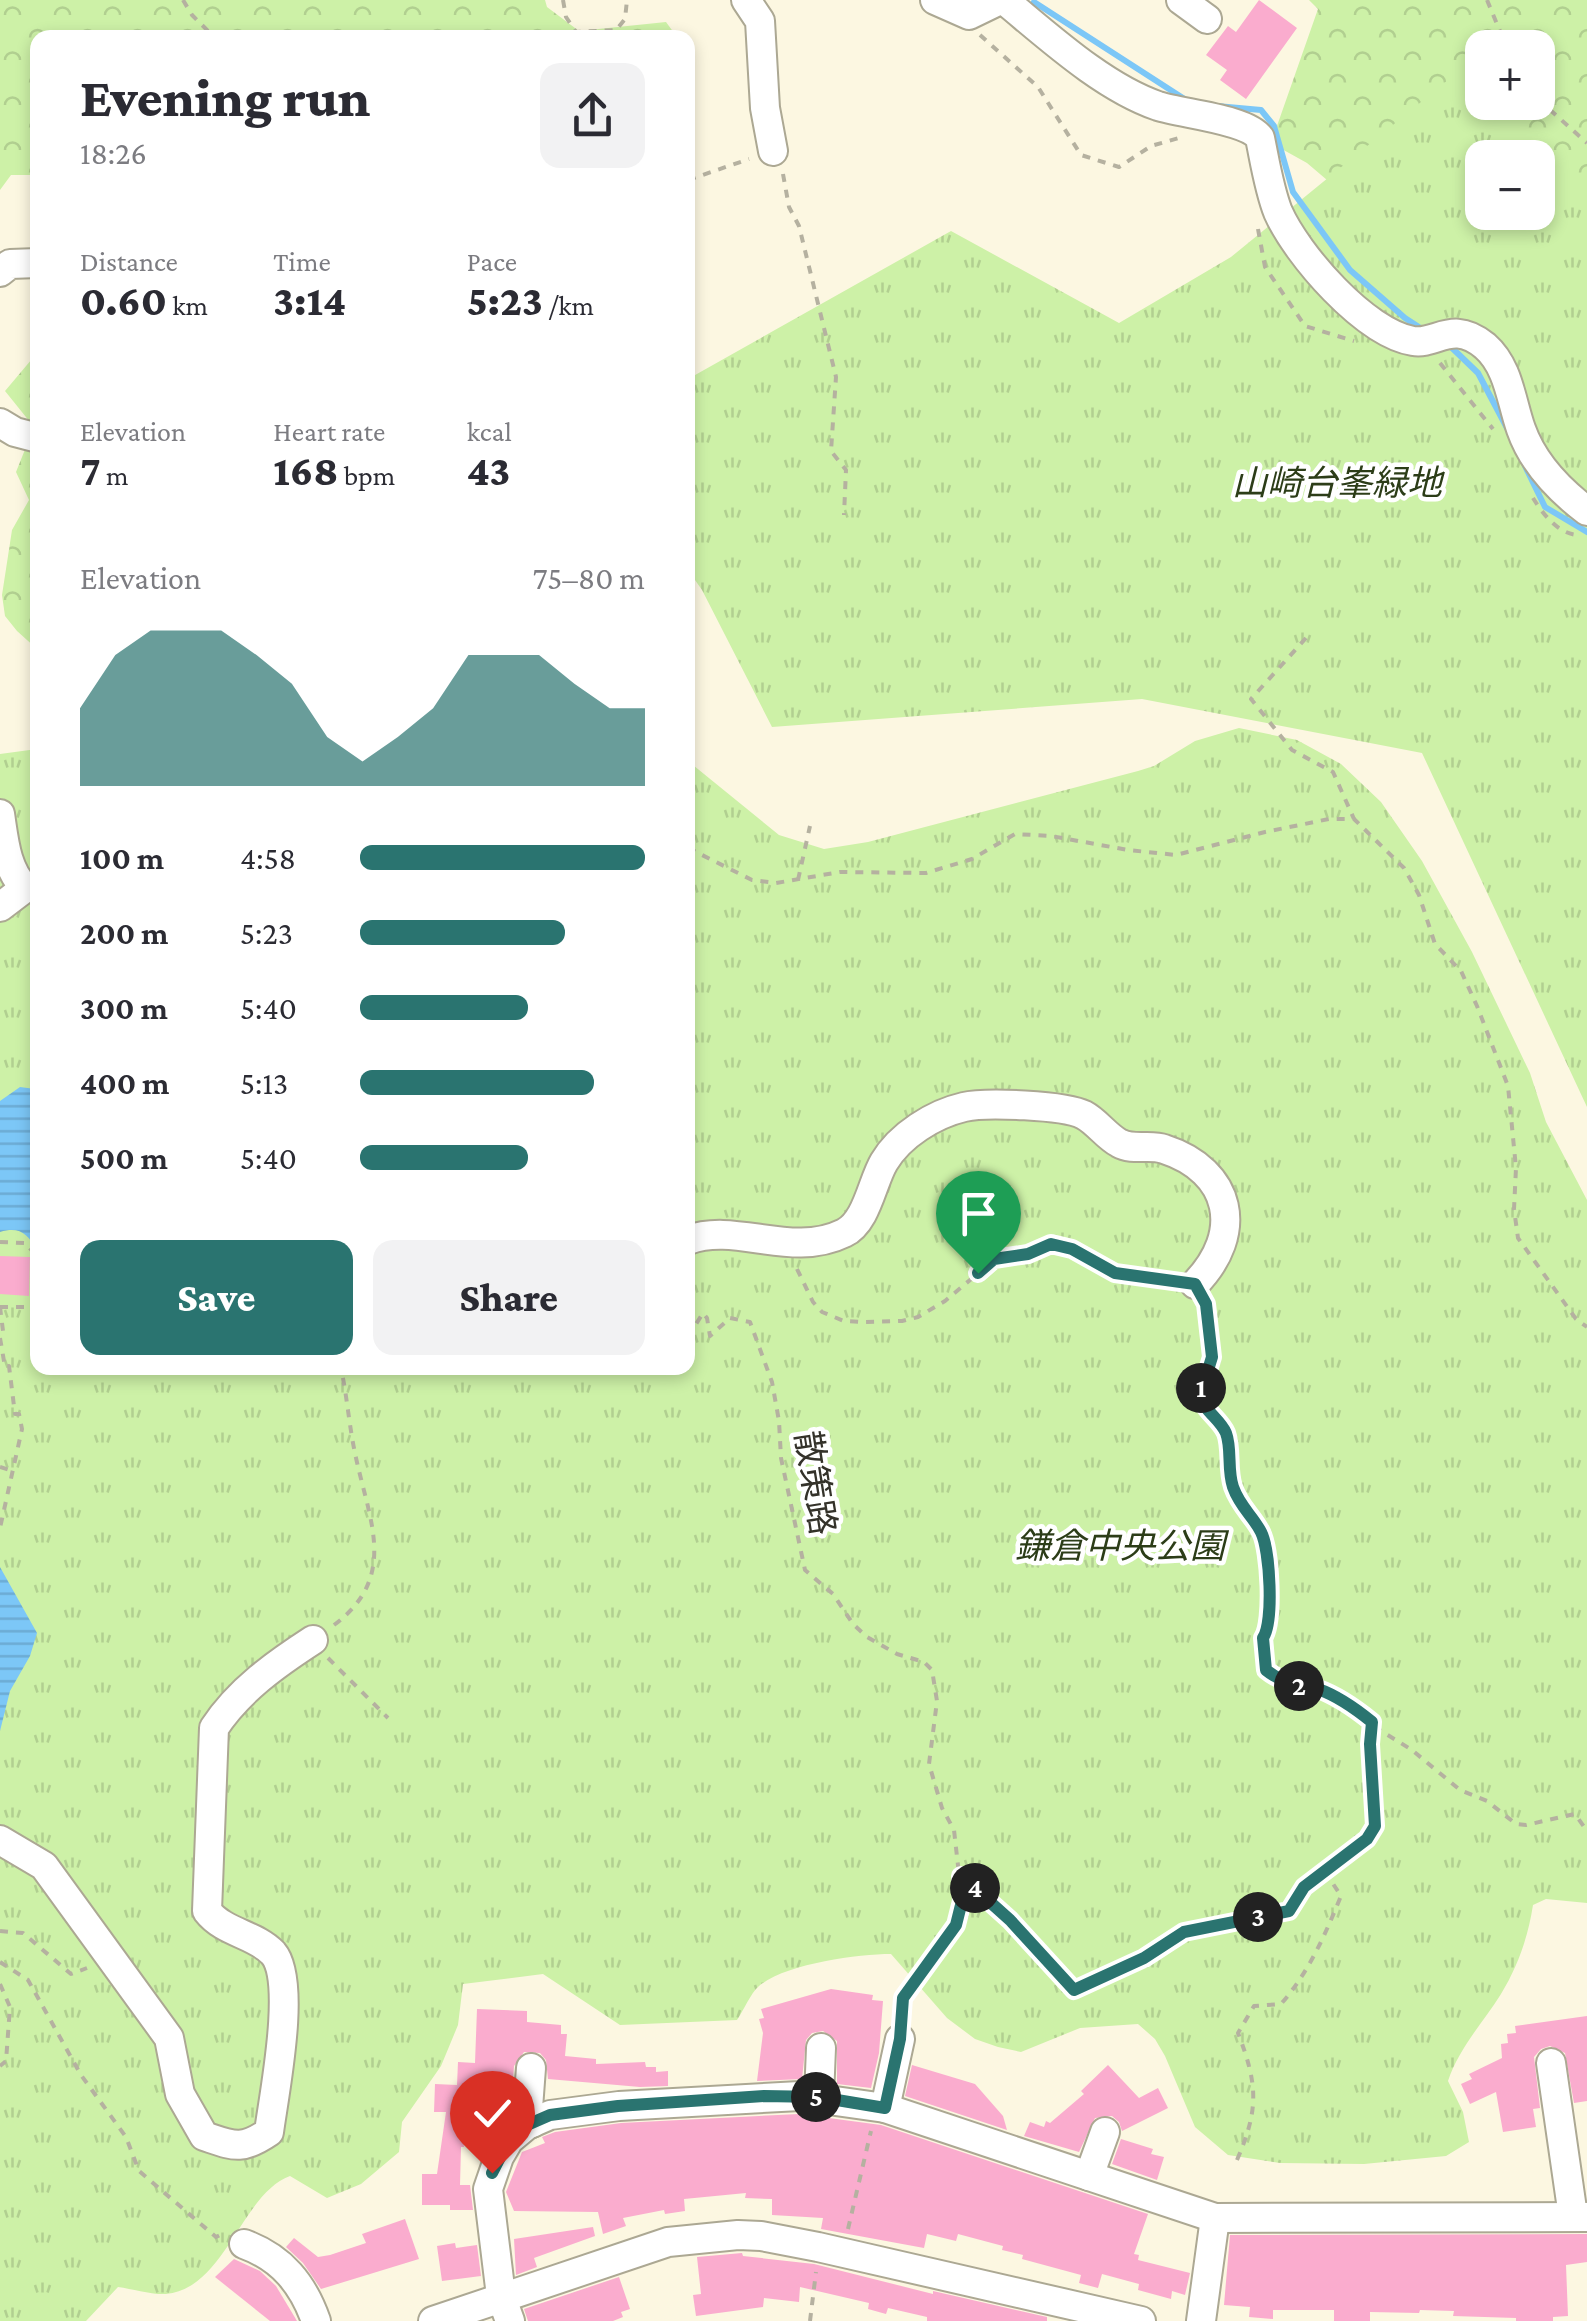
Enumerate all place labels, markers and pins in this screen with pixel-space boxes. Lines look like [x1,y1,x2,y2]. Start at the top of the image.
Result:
pin [936,1171,1021,1274]
pin: 1 [1176,1363,1226,1413]
pin: 2 [1274,1661,1324,1711]
pin: 4 [950,1863,1000,1913]
pin: 3 [1233,1892,1283,1942]
pin [450,2071,535,2174]
pin: 5 [791,2072,841,2122]

